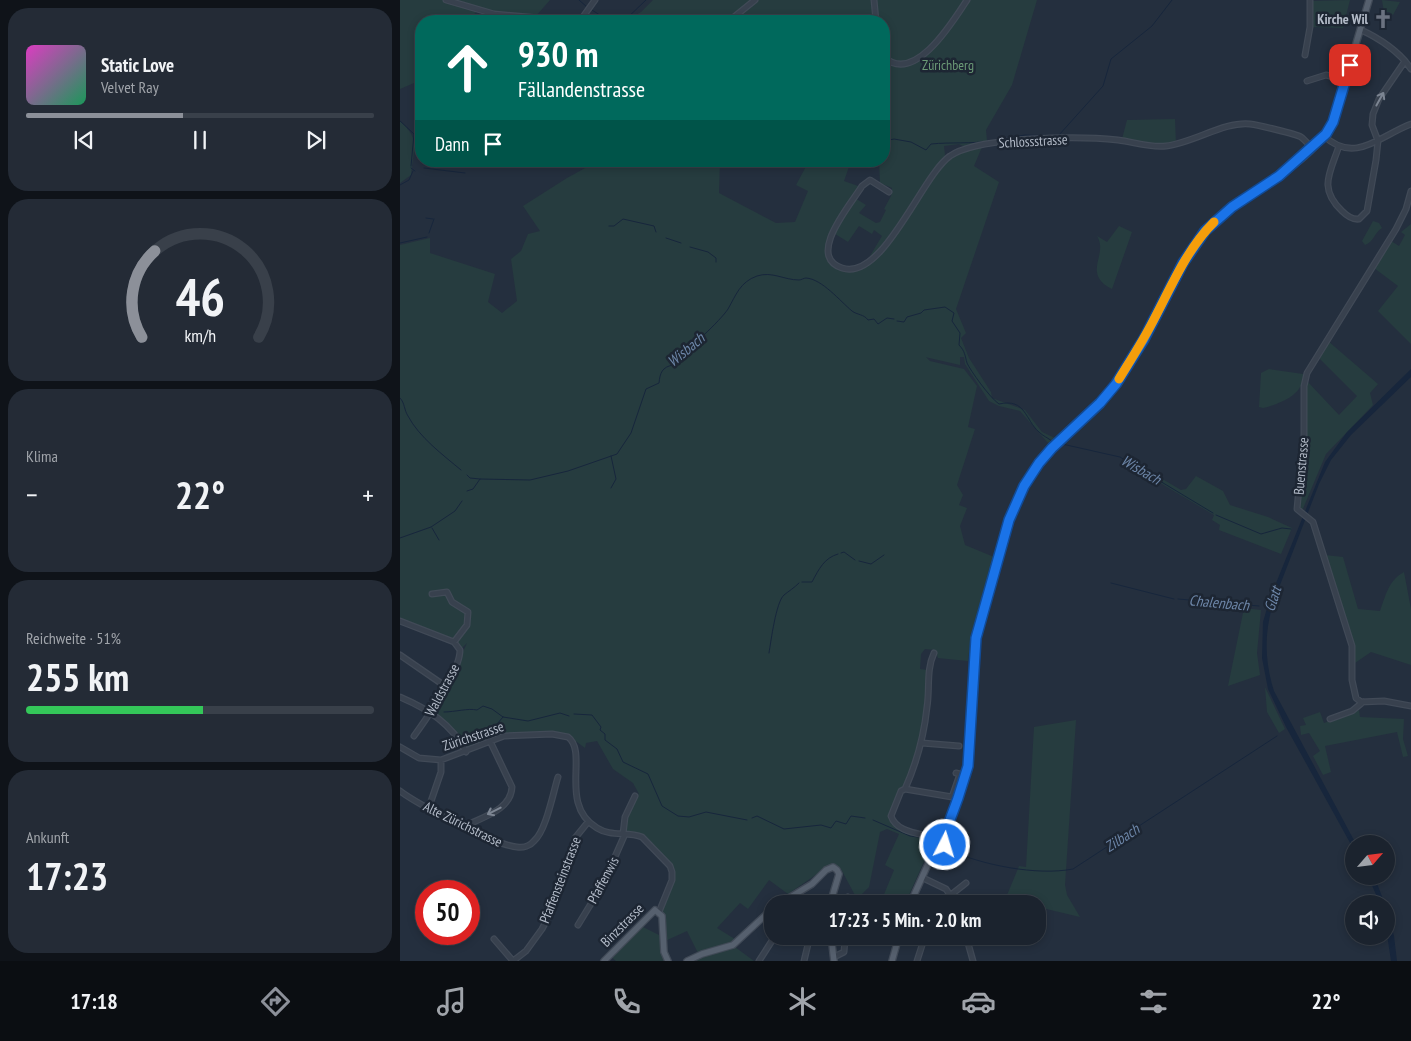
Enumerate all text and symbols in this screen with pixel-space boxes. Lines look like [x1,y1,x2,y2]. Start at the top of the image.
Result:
church icon: Kirche Wil [1372,8,1394,30]
place label: Kirche Wil [1317,10,1369,28]
text: 930 m [518,31,599,77]
icon: ahead [435,35,500,100]
pin [1329,44,1371,86]
icon: arrive [1336,51,1364,79]
text: Static Love [101,53,174,77]
park label: Zürichberg [922,56,974,74]
text: Fällandenstrasse [518,75,645,103]
text: Velvet Ray [101,77,159,97]
one-way arrow [1375,91,1385,106]
icon: previous [70,126,98,154]
icon: pause [186,126,214,154]
icon: next [302,126,330,154]
icon: arrive [479,130,507,158]
street label: Schlossstrasse [998,130,1068,152]
text: Dann [435,132,469,156]
text: 46 [175,263,225,330]
text: km/h [184,324,216,347]
water label: Wisbach [663,328,709,371]
street label: Buenstrasse [1290,436,1313,496]
text: Klima [26,446,58,466]
water label: Wisbach [1118,451,1166,489]
text: 22° [175,470,225,519]
text: − [26,476,38,513]
text: + [362,476,374,513]
water label: Glatt [1260,582,1286,614]
water label: Chalenbach [1188,590,1251,615]
text: Reichweite · 51% [26,628,121,648]
text: 255 km [26,652,129,701]
street label: Waldstrasse [421,660,463,719]
street label: Zürichstrasse [440,717,506,755]
street label: Alte Zürichstrasse [421,797,506,851]
one-way arrow [486,806,501,816]
position arrow [918,818,970,870]
water label: Zilbach [1101,819,1144,856]
text: Ankunft [26,827,69,847]
street label: Pfaffensteinstrasse [535,834,585,926]
north arrow [1345,835,1395,885]
map controls [1345,835,1395,945]
text: 17:23 [26,851,108,900]
street label: Pfaffenwis [583,853,623,907]
speed limit sign: 50 [415,880,480,945]
button: sound [1345,895,1395,945]
street label: Binzstrasse [597,899,648,950]
text: 17:23 · 5 Min. · 2.0 km [829,908,981,932]
icon: directions [258,984,293,1019]
icon: music [434,984,469,1019]
icon: phone [609,984,644,1019]
icon: climate [785,984,820,1019]
icon: car [961,984,996,1019]
icon: filters [1136,984,1171,1019]
text: 17:18 [70,987,118,1015]
text: 22° [1312,987,1341,1015]

